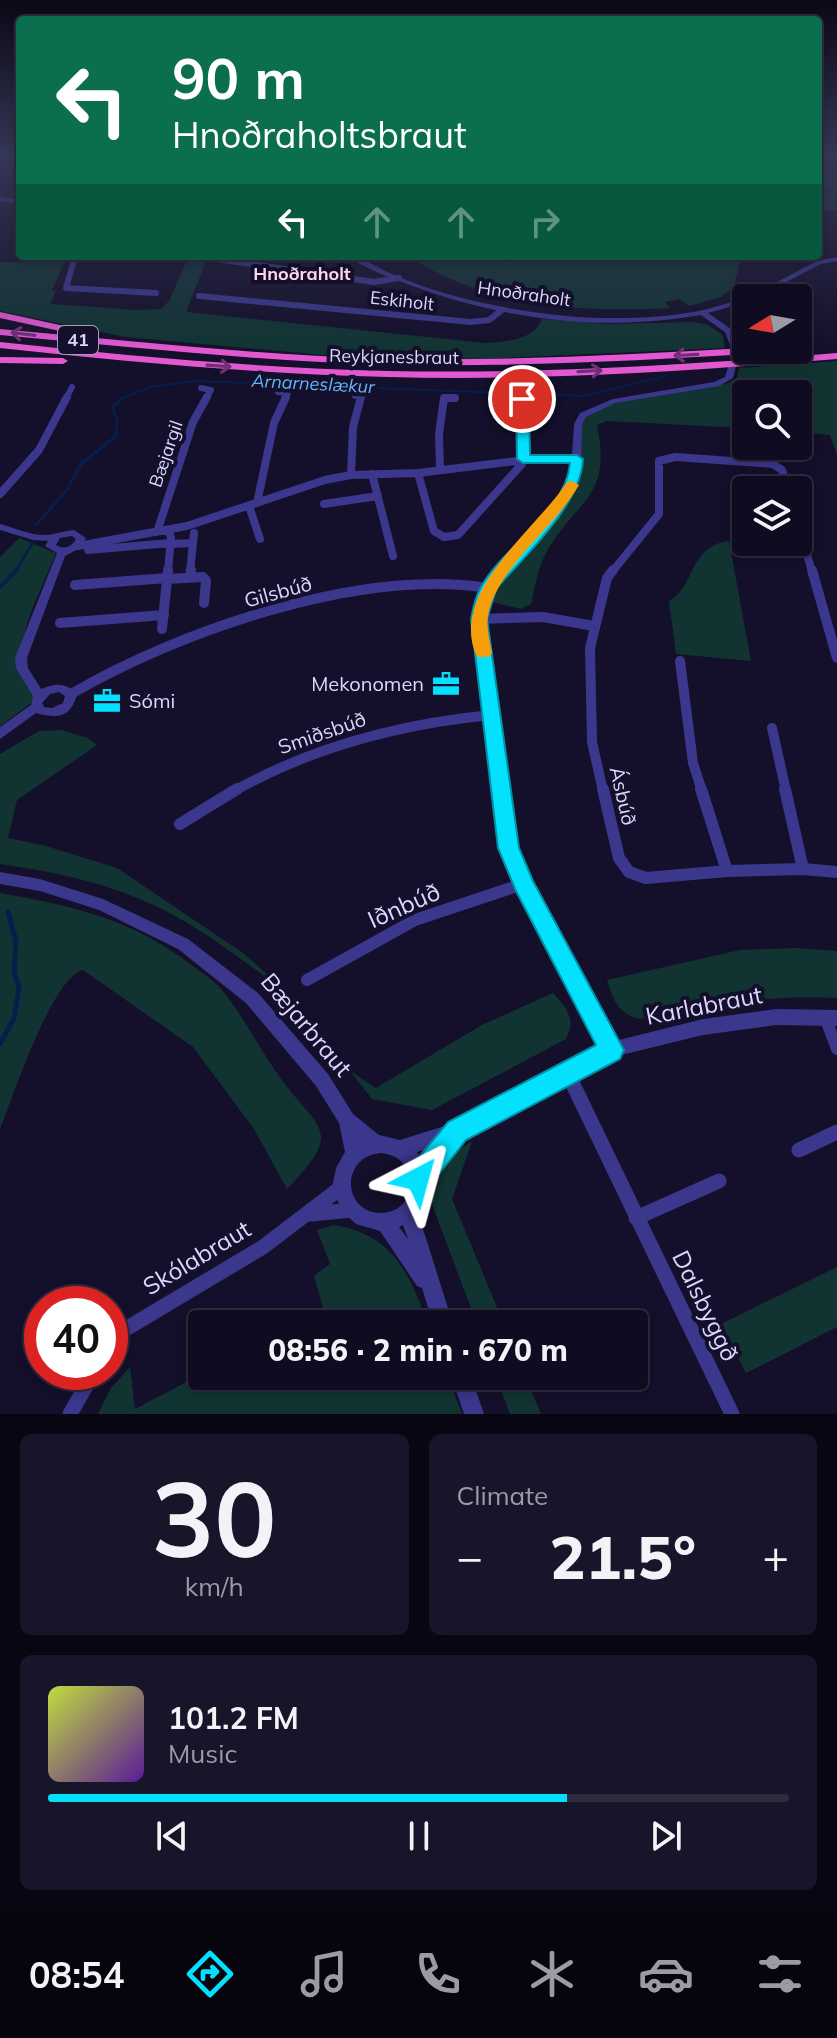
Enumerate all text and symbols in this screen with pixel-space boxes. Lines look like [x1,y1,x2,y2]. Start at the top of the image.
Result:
text: 90 m [172,43,305,113]
icon: left [40,48,144,152]
text: Hnoðraholtsbraut [172,112,467,157]
icon: left [271,200,315,244]
icon: ahead [355,200,399,244]
icon: ahead [439,200,483,244]
icon: right [523,200,567,244]
district label: Hnoðraholt [253,262,351,285]
street label: Hnoðraholt [476,276,572,311]
north arrow [732,284,812,364]
map controls [732,284,812,556]
street label: Eskiholt [369,286,435,315]
road number: 41 [58,326,98,354]
one-way arrow [10,327,37,342]
street label: Reykjanesbraut [329,344,459,369]
one-way arrow [673,347,700,362]
one-way arrow [205,359,232,374]
one-way arrow [576,364,603,379]
pin [488,365,556,433]
water label: Arnarneslækur [250,369,377,398]
icon: arrive [500,377,544,421]
button: search [732,380,812,460]
street label: Bæjargil [143,417,188,490]
button: layers [732,476,812,556]
street label: Gilsbúð [241,570,314,613]
office icon: Mekonomen [431,669,461,699]
place label: Mekonomen [311,671,424,696]
office icon: Sómi [92,686,122,716]
place label: Sómi [129,688,175,713]
street label: Smiðsbúð [275,706,369,759]
street label: Ásbúð [605,764,642,828]
street label: Iðnbúð [363,876,444,934]
street label: Bæjarbraut [255,966,359,1082]
street label: Karlabraut [643,979,765,1031]
position arrow [376,1137,460,1221]
street label: Skólabraut [137,1213,256,1301]
street label: Dalsbyggð [666,1245,746,1366]
speed limit sign: 40 [24,1286,128,1390]
text: 08:56 · 2 min · 670 m [268,1331,568,1369]
text: 30 [152,1452,277,1583]
text: Climate [457,1479,548,1512]
text: 21.5° [549,1519,696,1594]
text: − [457,1529,483,1584]
text: + [763,1529,789,1584]
text: km/h [185,1570,244,1603]
text: 101.2 FM [168,1699,299,1737]
text: Music [168,1737,237,1770]
icon: previous [150,1814,194,1858]
icon: pause [397,1814,441,1858]
icon: next [644,1814,688,1858]
icon: directions [182,1946,238,2002]
icon: music [296,1946,352,2002]
icon: phone [410,1946,466,2002]
icon: climate [524,1946,580,2002]
icon: car [638,1946,694,2002]
icon: filters [752,1946,808,2002]
text: 08:54 [29,1952,124,1997]

